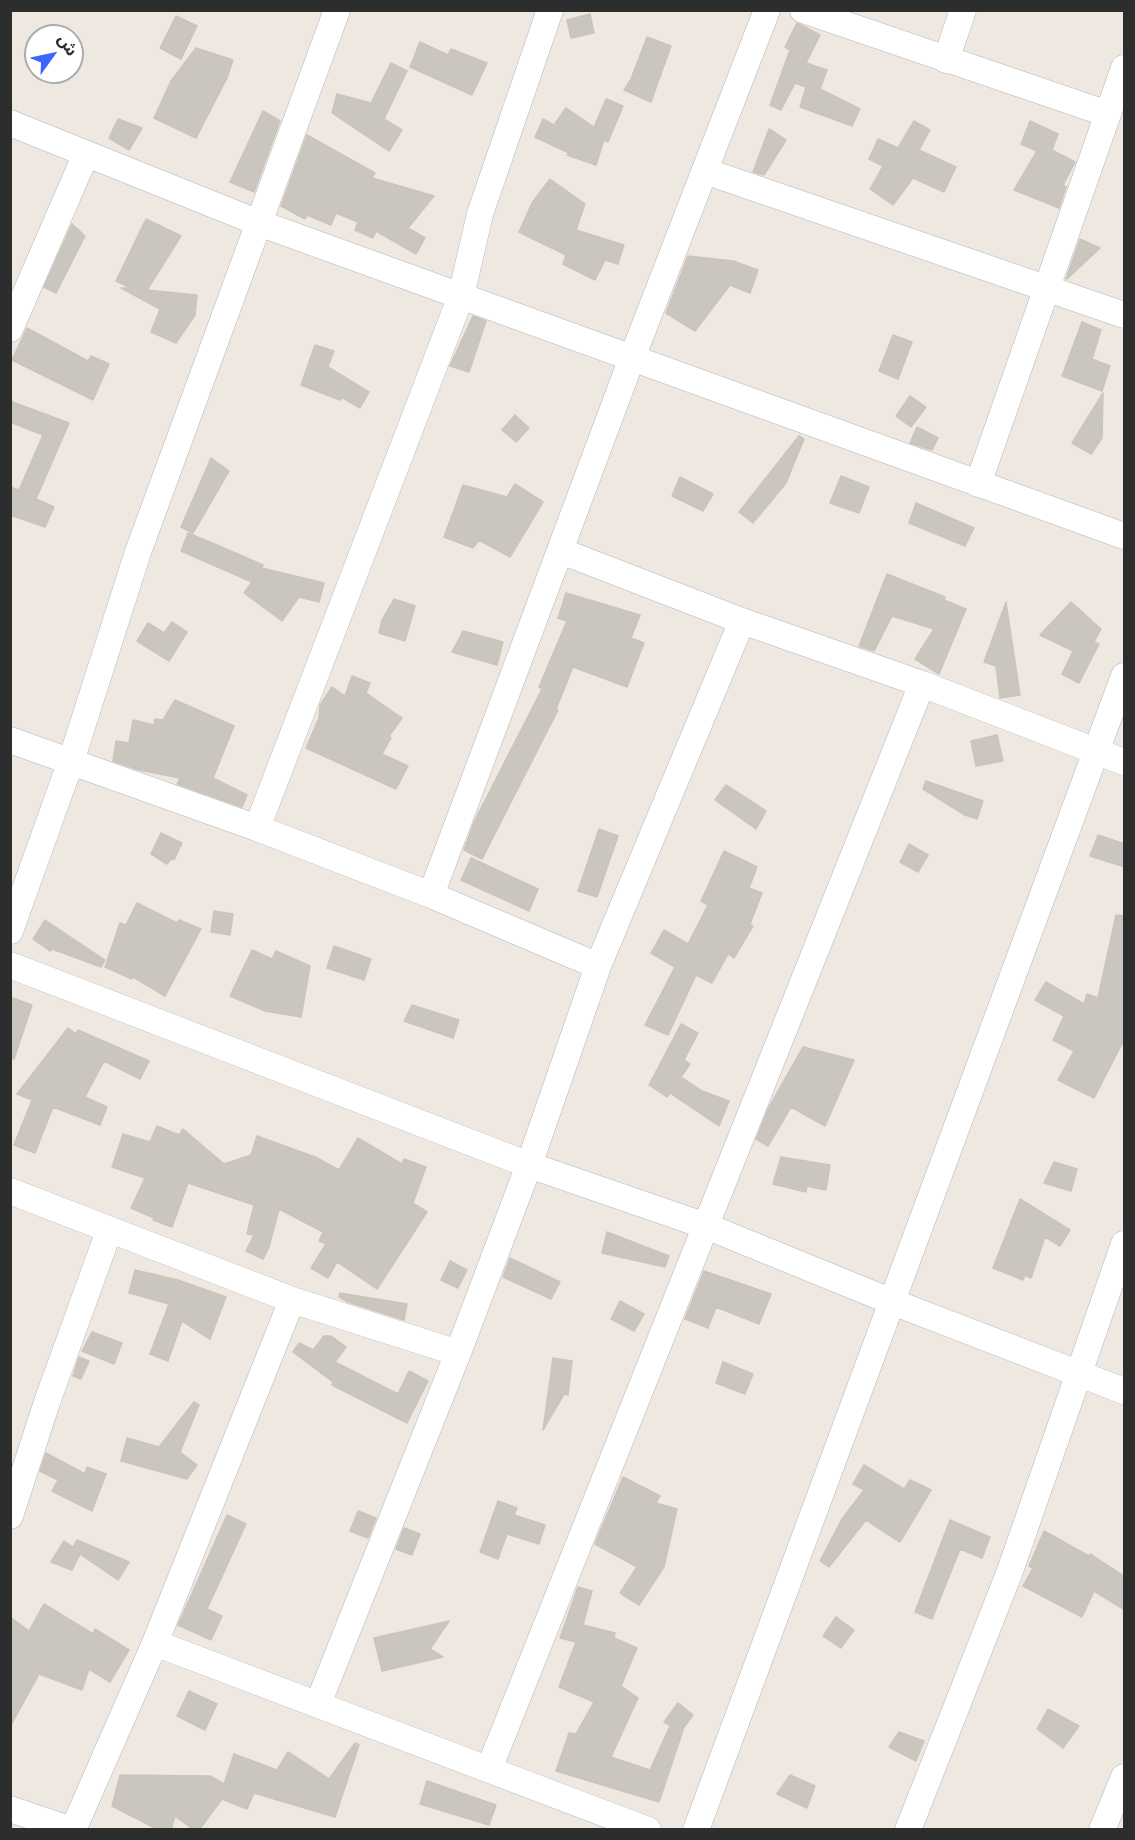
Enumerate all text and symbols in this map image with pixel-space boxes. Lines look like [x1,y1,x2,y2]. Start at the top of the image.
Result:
north arrow [24,24,84,84]
text: ش [54,31,82,59]

